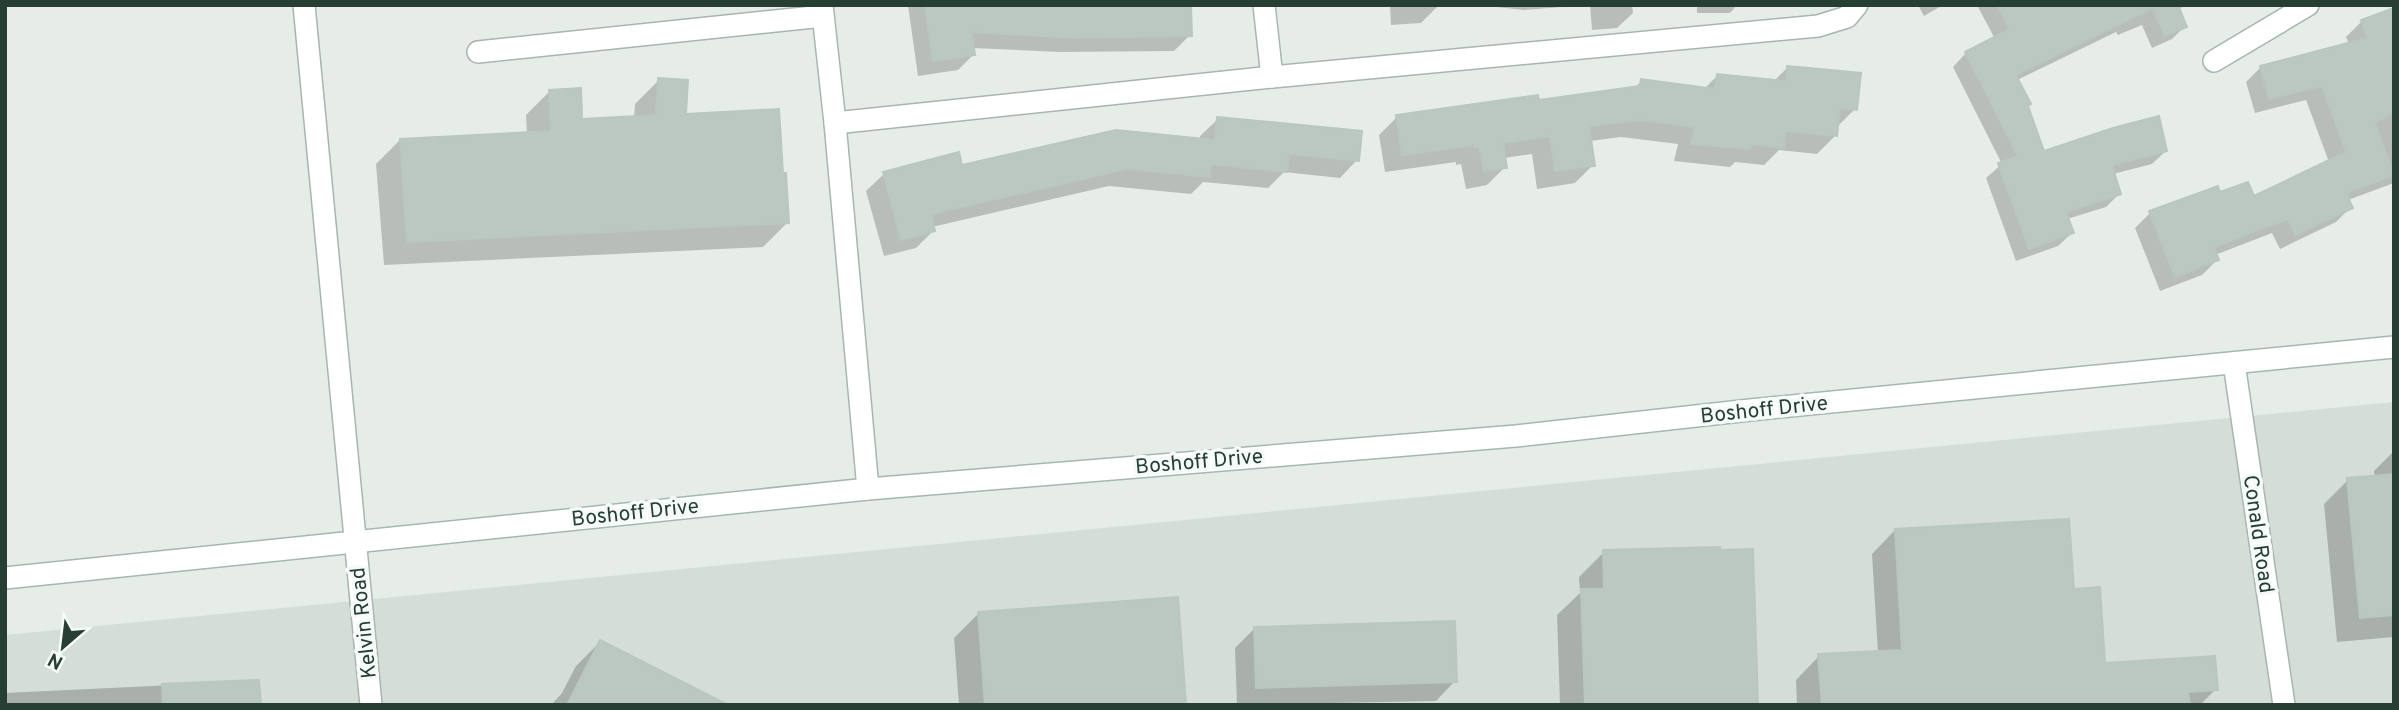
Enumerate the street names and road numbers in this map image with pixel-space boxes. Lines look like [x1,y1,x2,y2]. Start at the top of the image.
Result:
street label: Boshoff Drive [1699,390,1829,431]
street label: Boshoff Drive [1134,443,1264,482]
street label: Conald Road [2236,473,2279,595]
street label: Boshoff Drive [570,493,700,534]
street label: Kelvin Road [345,566,384,680]

